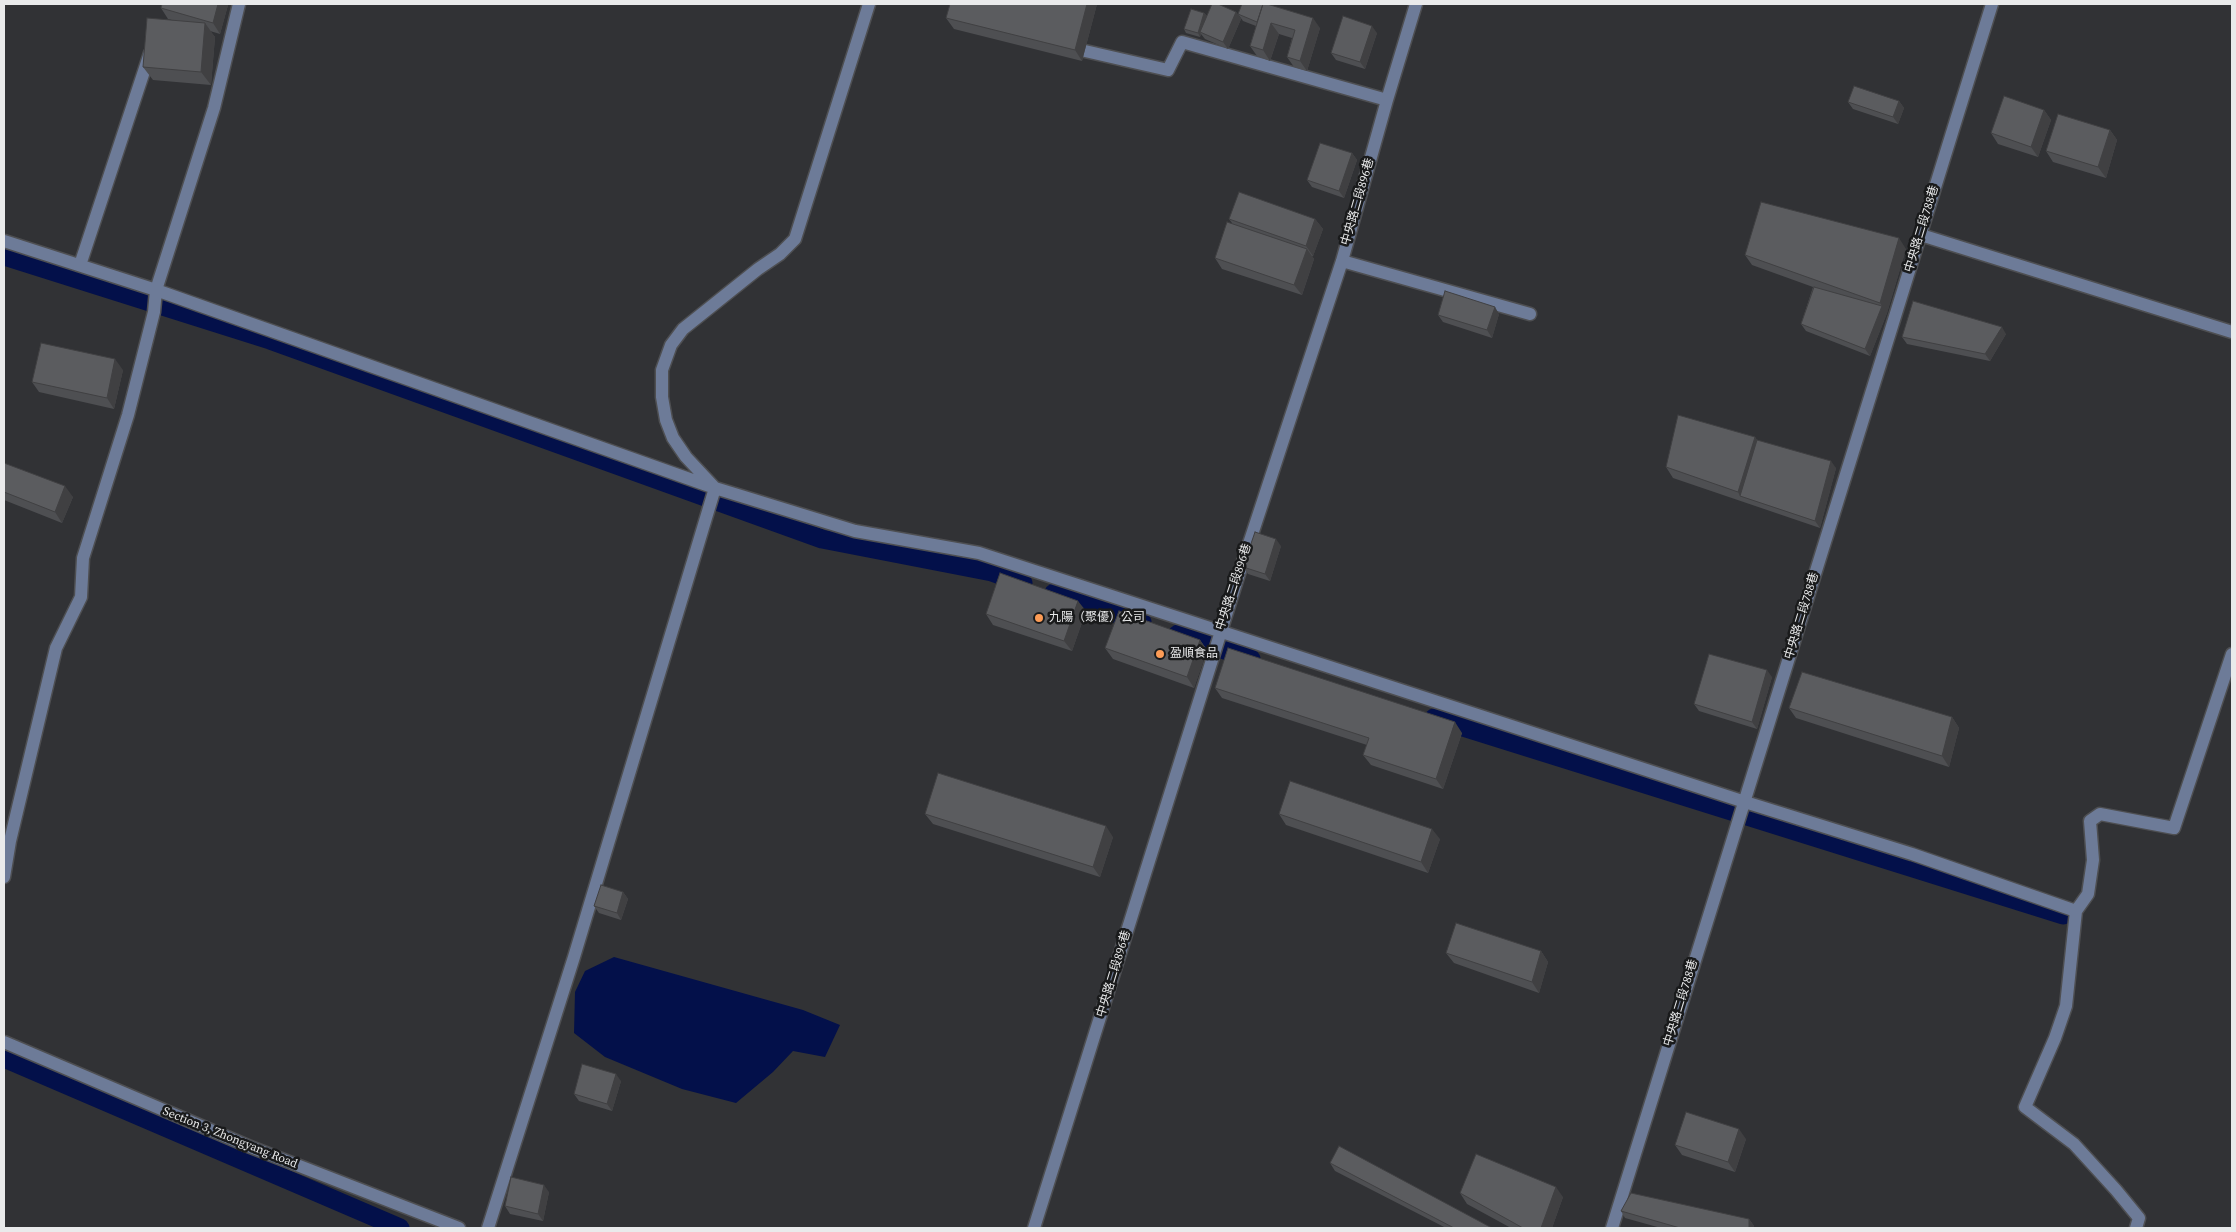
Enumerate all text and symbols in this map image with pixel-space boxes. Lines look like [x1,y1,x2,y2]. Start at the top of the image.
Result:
street label: 中央路二段896巷 [1339,157,1377,247]
street label: 中央路二段788巷 [1902,184,1942,274]
street label: 中央路二段896巷 [1213,542,1255,632]
street label: 中央路二段788巷 [1782,571,1822,661]
place label: 九陽（聚優）公司 [1049,611,1145,625]
marker: 九陽（聚優）公司 [1033,612,1045,624]
place label: 盈順食品 [1170,647,1218,661]
marker: 盈順食品 [1154,648,1166,660]
street label: 中央路二段896巷 [1094,929,1134,1019]
street label: 中央路二段788巷 [1661,958,1701,1048]
street label: Section 3, Zhongyang Road [160,1104,300,1172]

